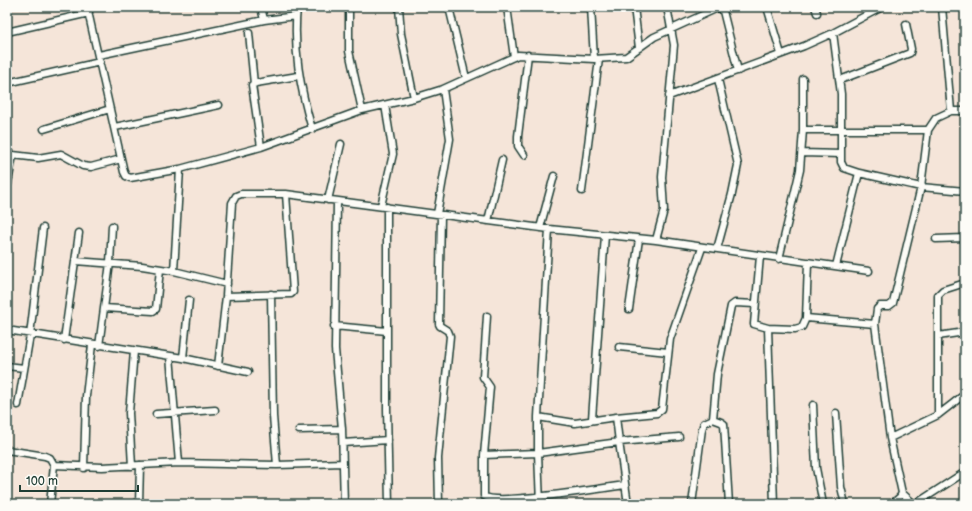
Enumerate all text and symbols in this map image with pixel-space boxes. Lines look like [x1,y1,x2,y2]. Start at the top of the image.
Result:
scale bar [20,467,138,493]
text: 100 m [26,474,58,489]

